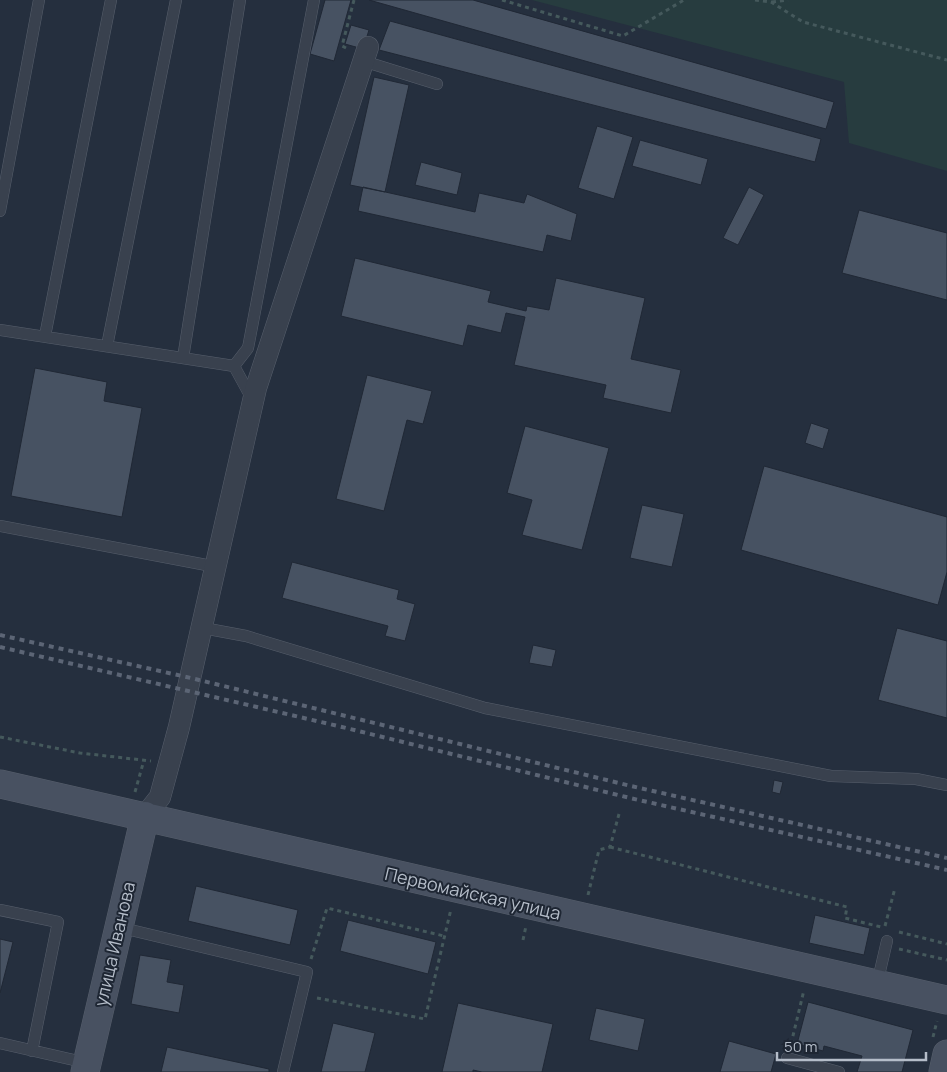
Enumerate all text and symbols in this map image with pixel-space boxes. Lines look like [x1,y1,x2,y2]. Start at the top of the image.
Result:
street label: Первомайская улица [383,861,563,925]
street label: улица Иванова [88,879,140,1009]
scale bar [777,1030,926,1062]
text: 50 m [784,1036,818,1057]

